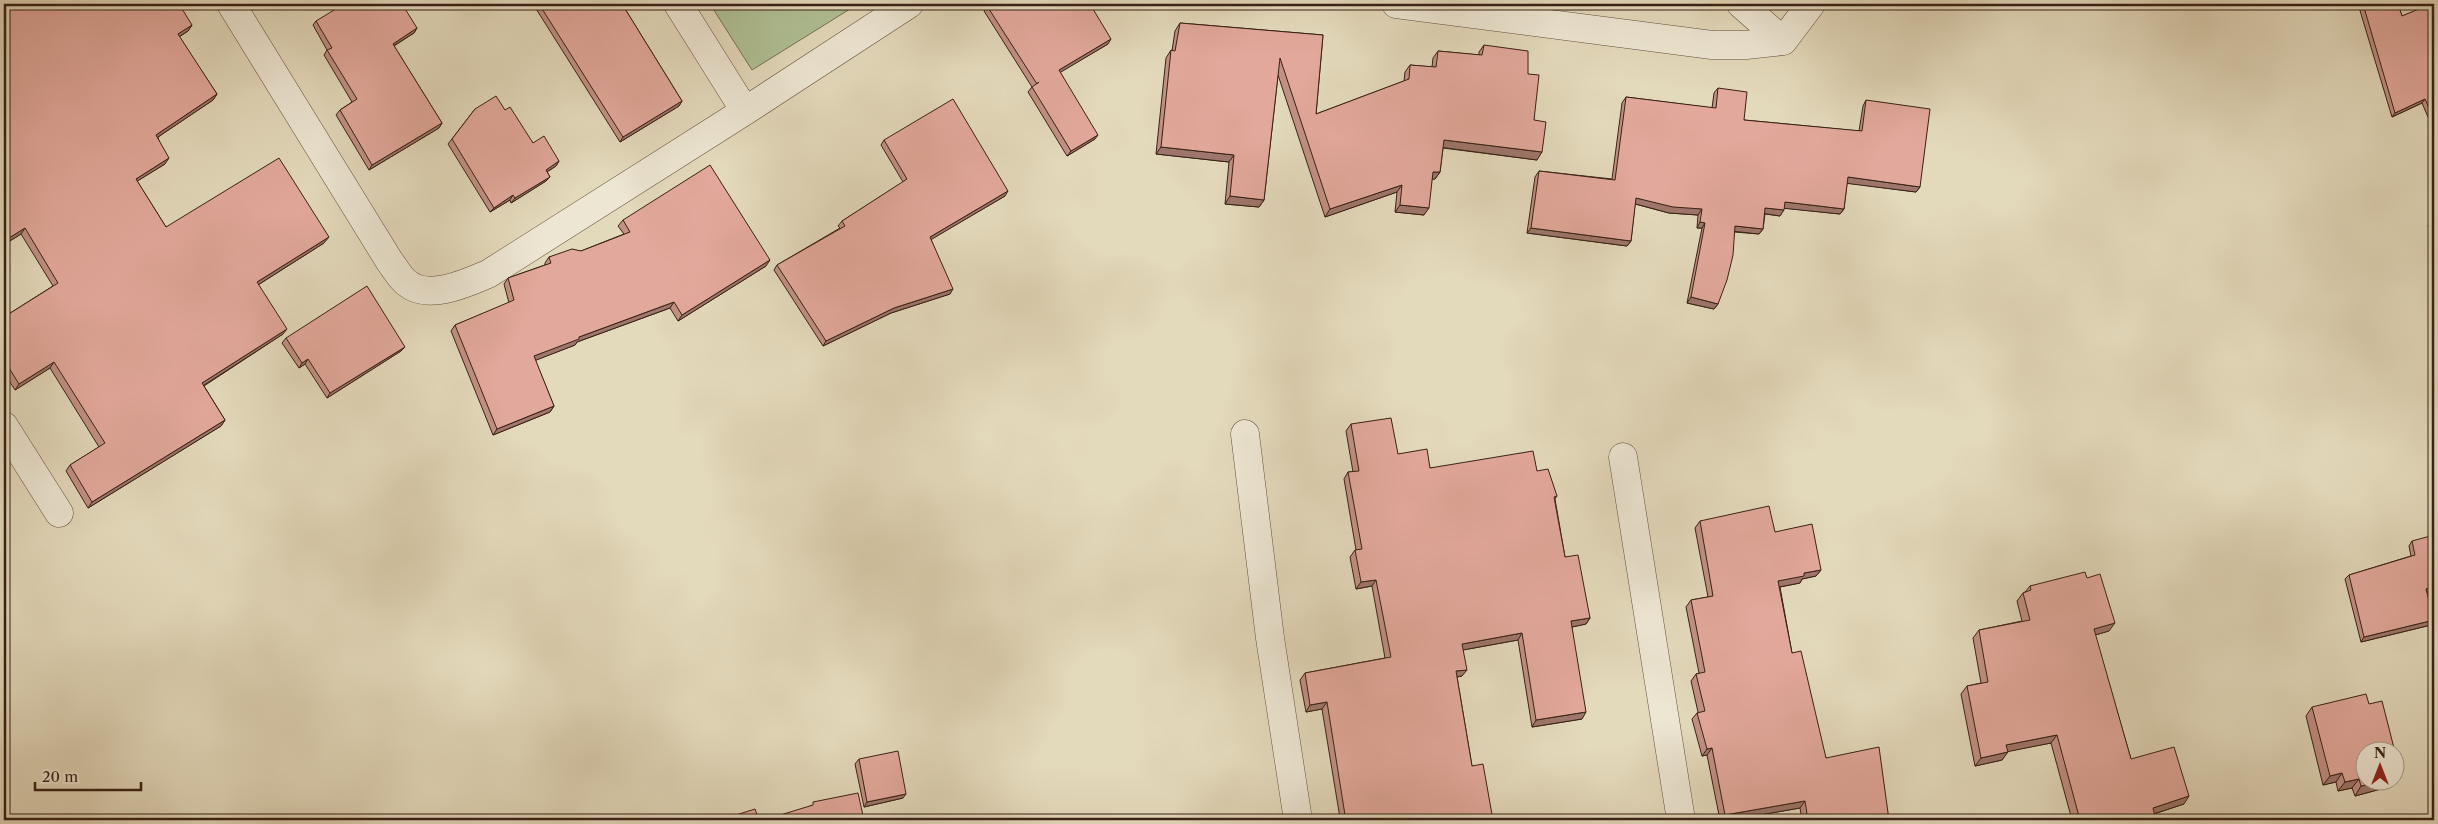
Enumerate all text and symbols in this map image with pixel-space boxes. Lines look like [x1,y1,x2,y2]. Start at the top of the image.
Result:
north arrow [2356,742,2406,792]
text: N [2374,744,2386,762]
scale bar [35,759,141,791]
text: 20 m [42,767,78,786]

